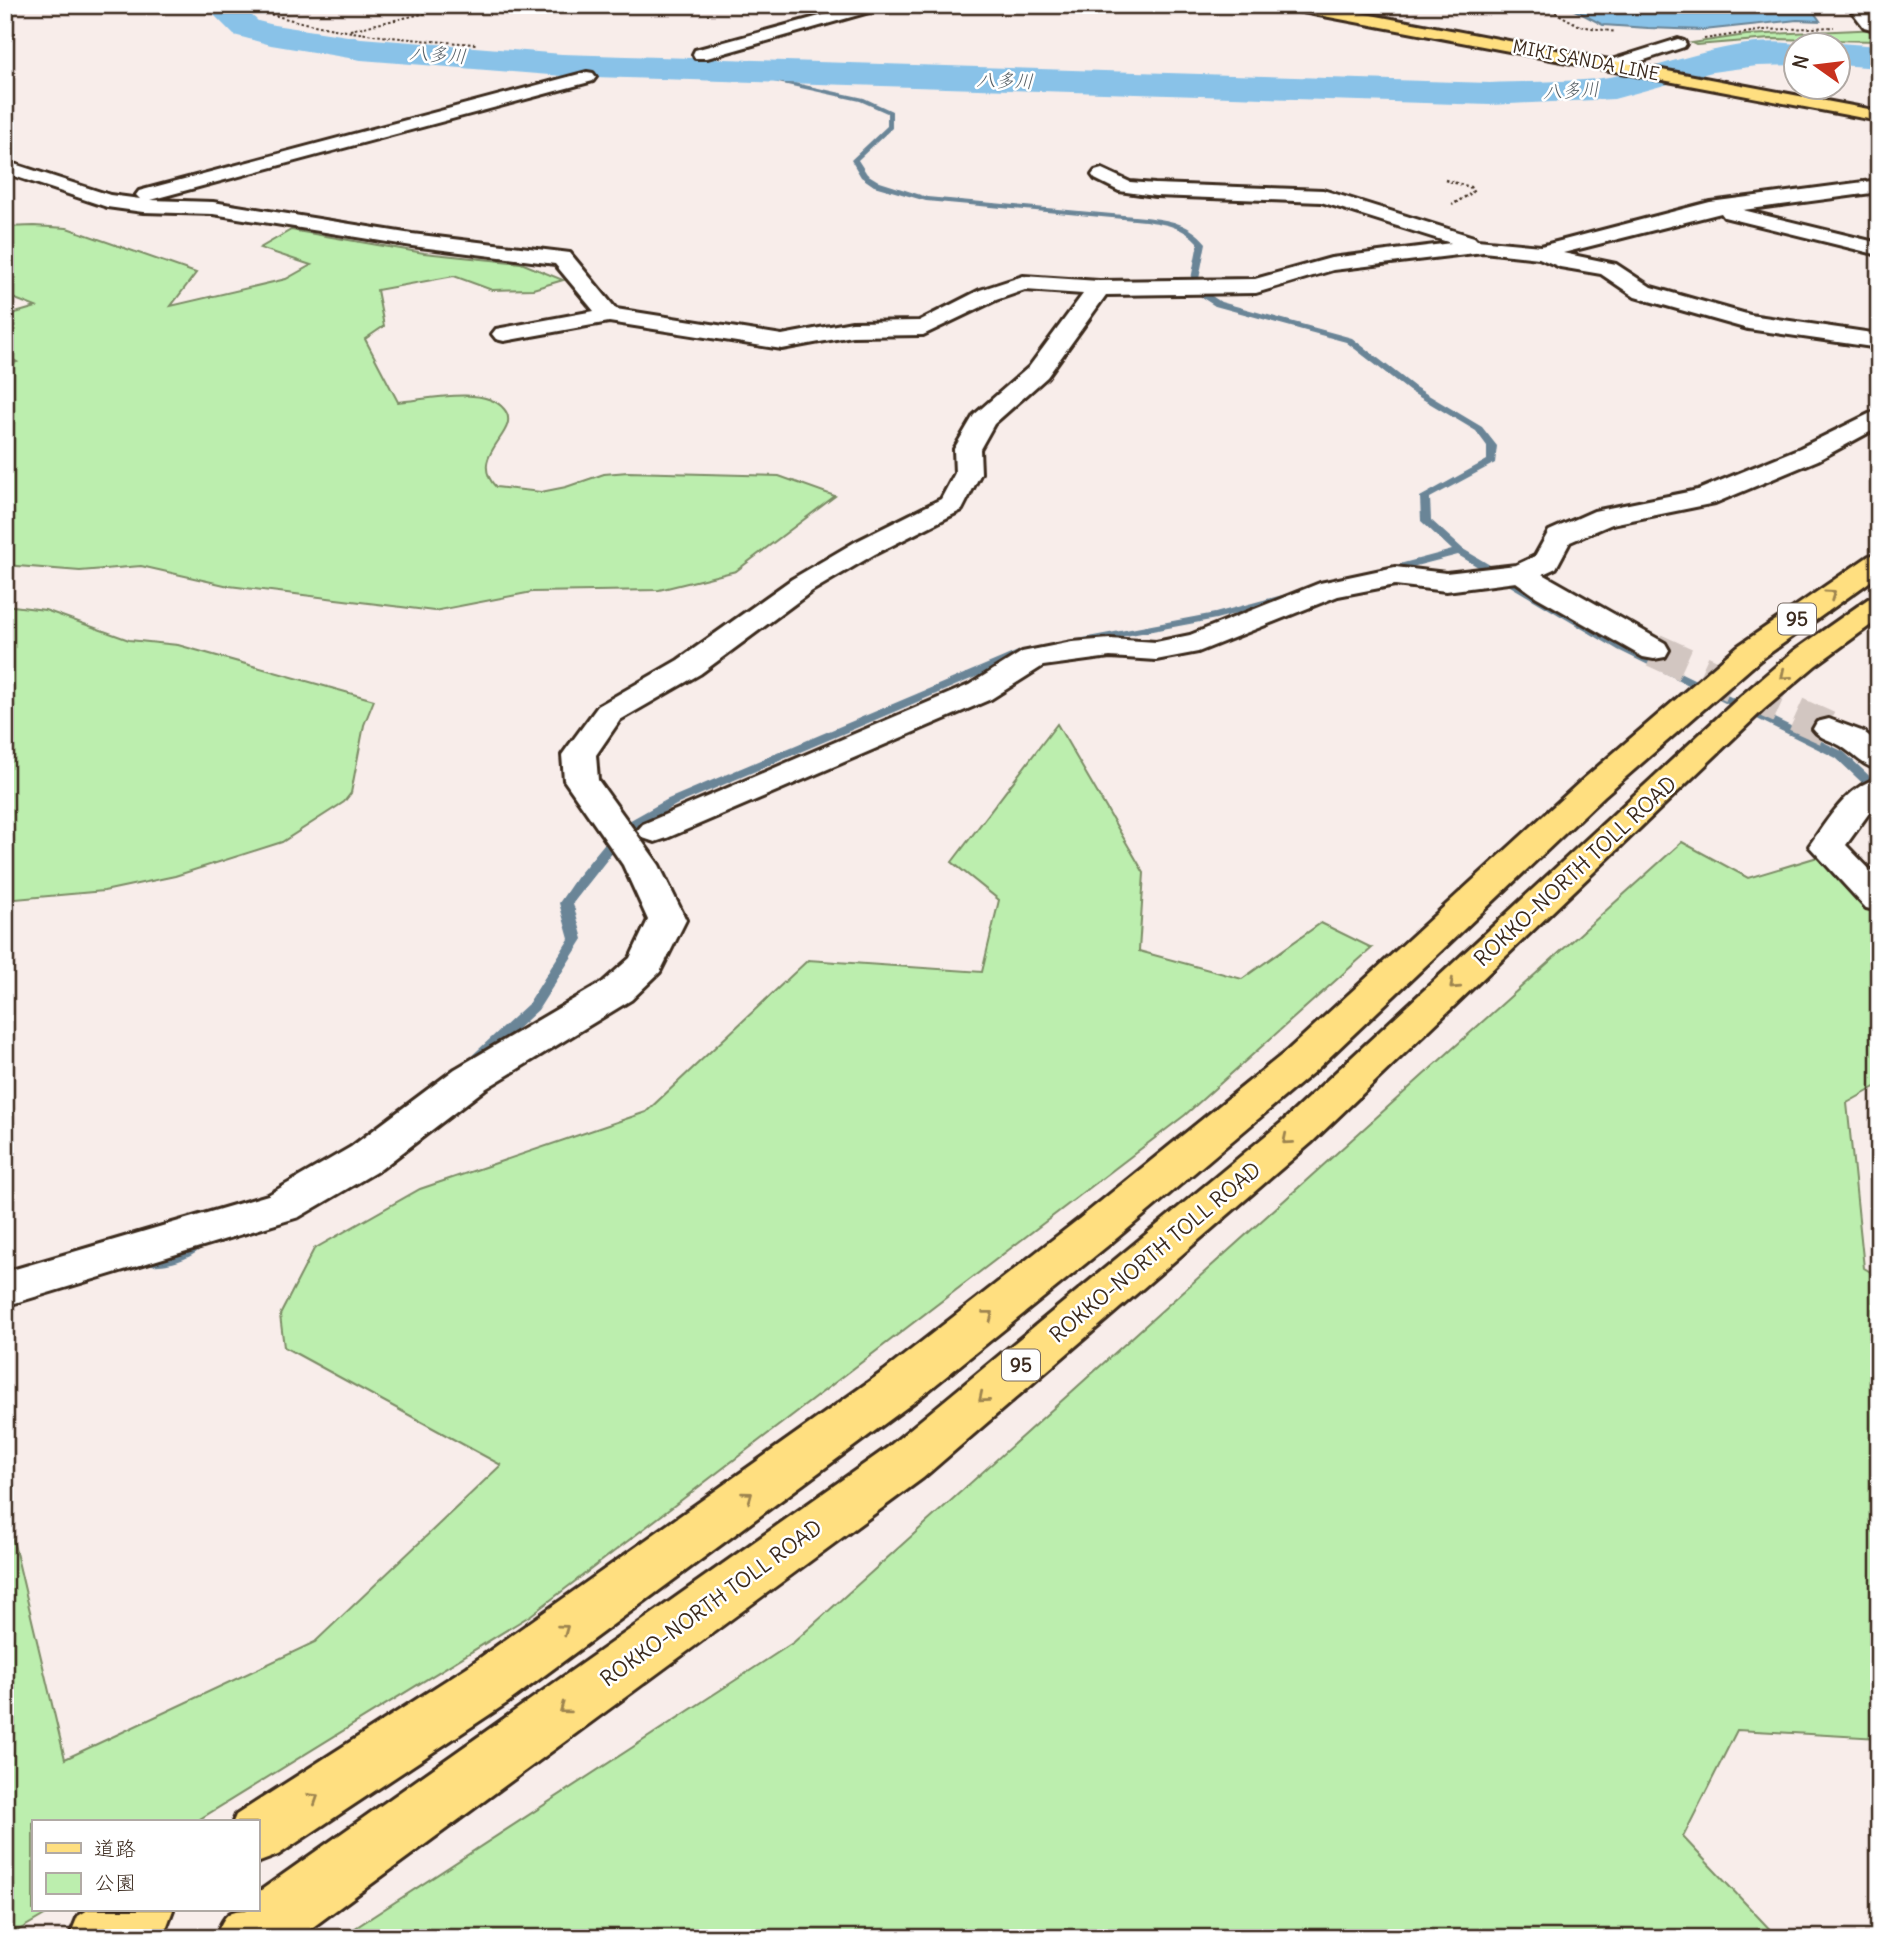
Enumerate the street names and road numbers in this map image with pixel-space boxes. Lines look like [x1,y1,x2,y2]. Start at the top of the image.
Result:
street label: MIKI SANDA LINE [1511,34,1661,86]
road number: 95 [1778,604,1816,634]
street label: ROKKO-NORTH TOLL ROAD [1468,770,1682,972]
street label: ROKKO-NORTH TOLL ROAD [1044,1156,1266,1348]
road number: 95 [1002,1350,1040,1380]
street label: ROKKO-NORTH TOLL ROAD [595,1514,827,1692]

